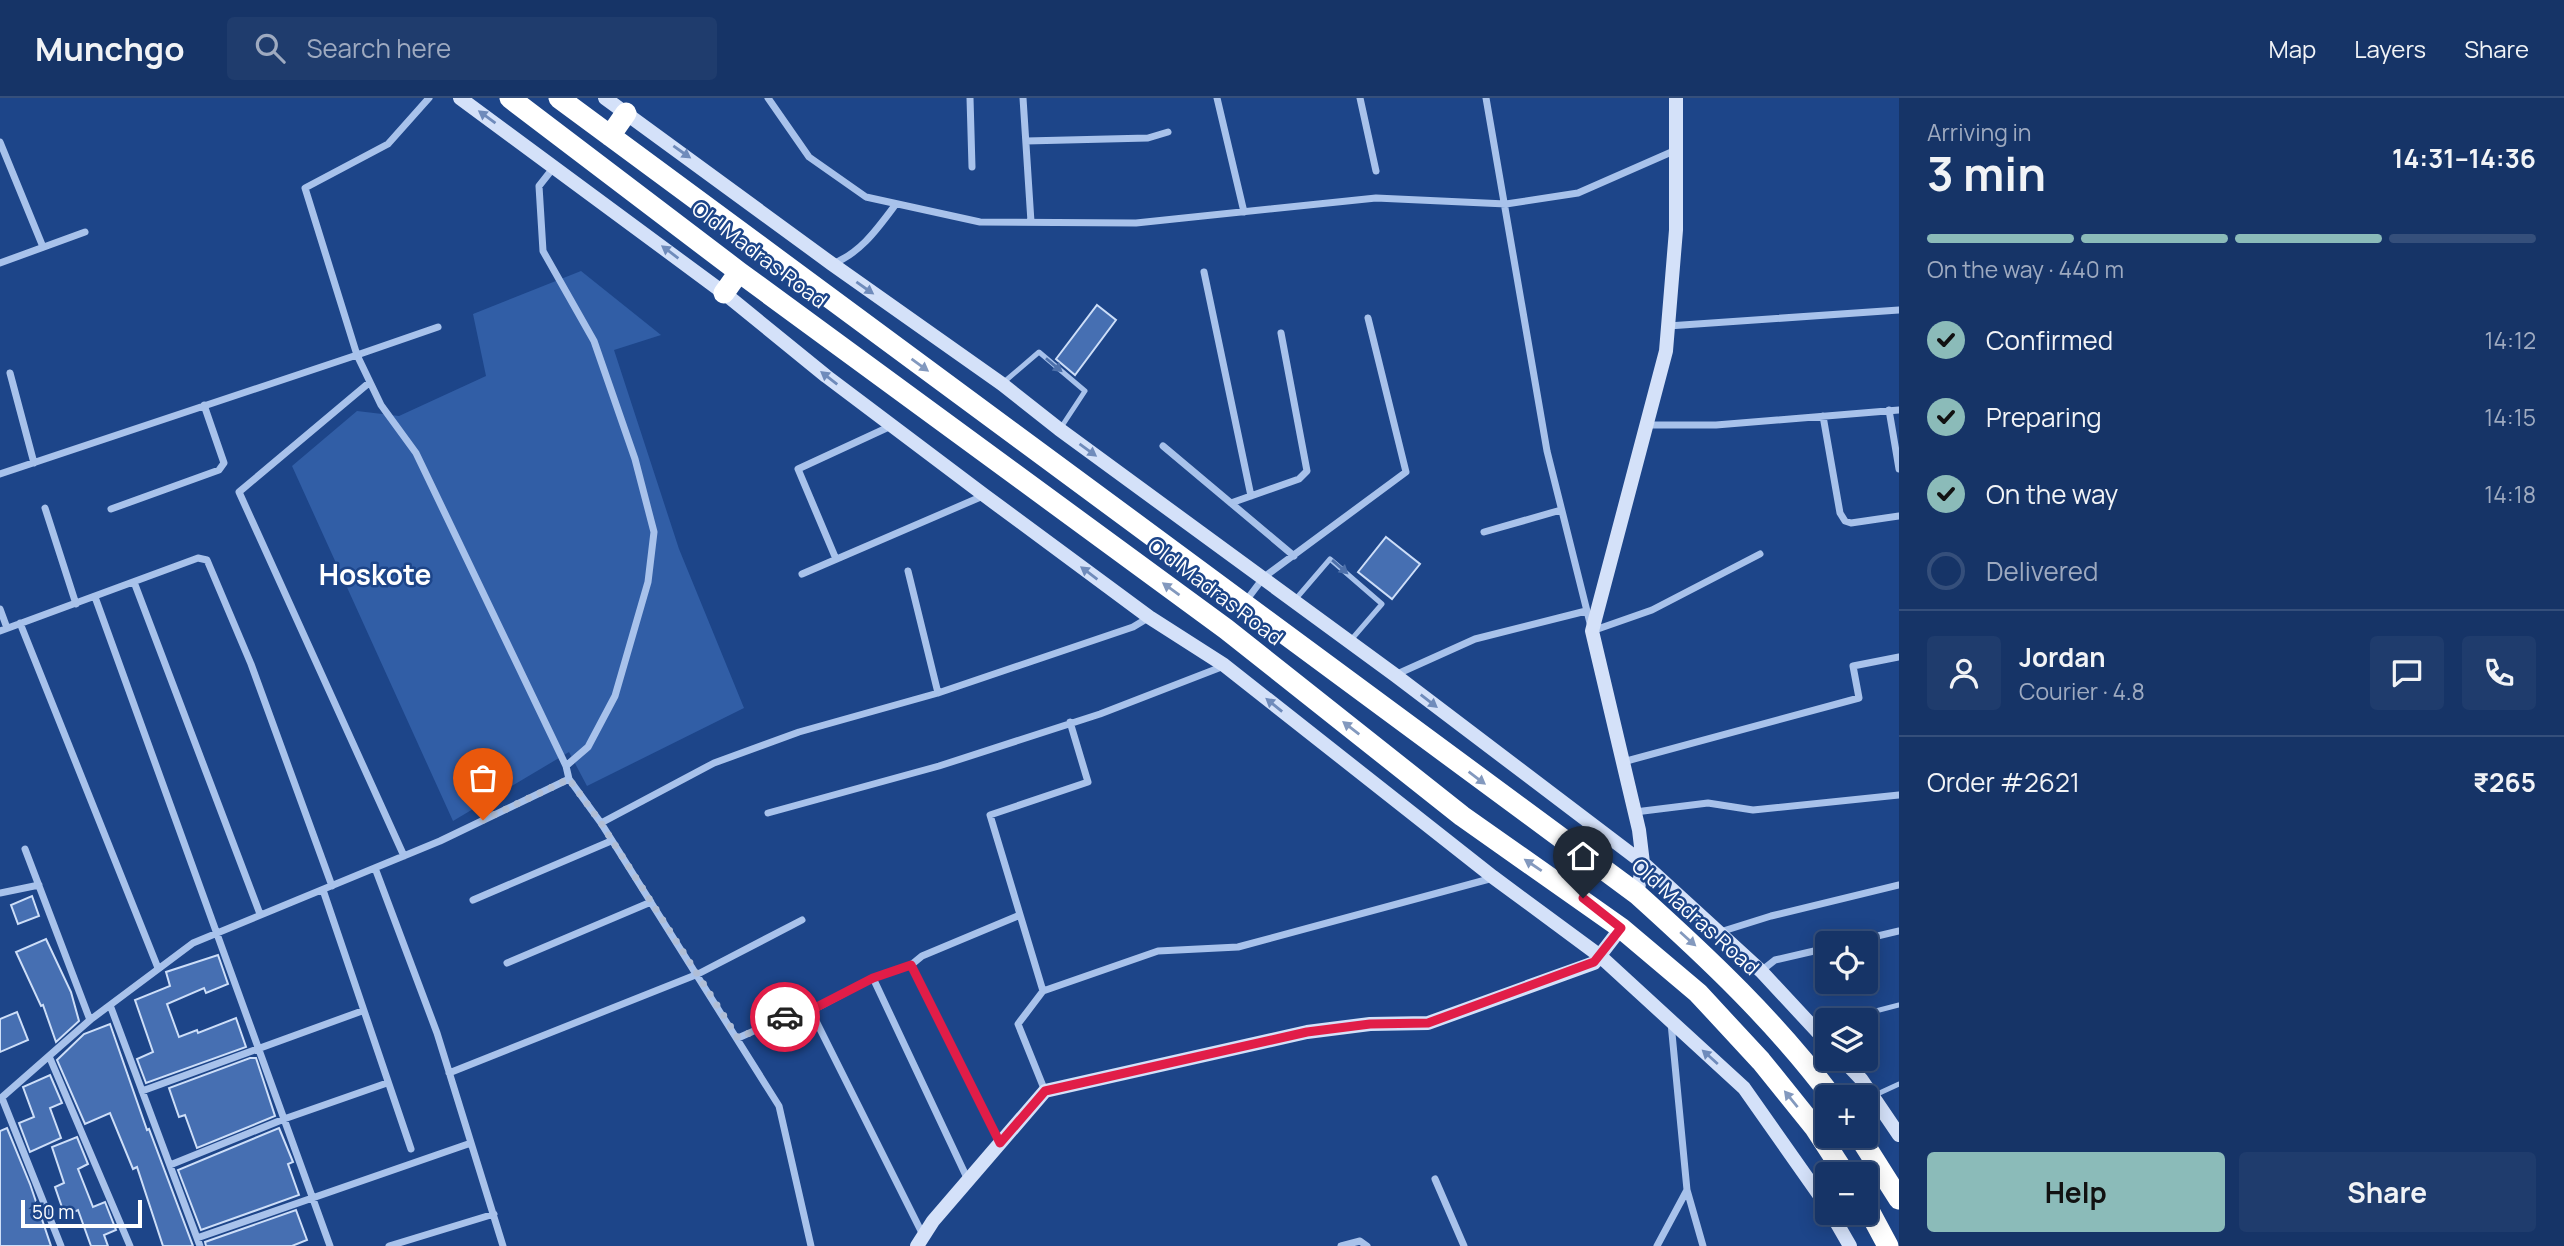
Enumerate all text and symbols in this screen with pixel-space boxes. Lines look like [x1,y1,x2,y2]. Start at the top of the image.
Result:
search box [227,17,717,80]
text: Munchgo [35,26,185,71]
icon: search [251,29,289,67]
text: Search here [307,30,451,66]
text: Map [2269,32,2316,65]
text: Layers [2354,32,2426,65]
text: Share [2464,32,2529,65]
one-way arrow [477,110,496,124]
text: Arriving in [1927,116,2032,148]
text: 14:31–14:36 [2392,140,2536,176]
text: 3 min [1927,142,2046,205]
one-way arrow [673,145,691,159]
street label: Old Madras Road [686,194,833,314]
one-way arrow [661,245,679,260]
text: On the way · 440 m [1927,253,2124,285]
one-way arrow [856,281,874,295]
icon: check [1927,321,1965,359]
text: Confirmed [1986,322,2113,358]
text: 14:12 [2485,324,2536,356]
one-way arrow [911,357,929,372]
one-way arrow [1045,357,1062,372]
one-way arrow [820,371,838,385]
icon: check [1927,398,1965,436]
text: Preparing [1986,399,2102,435]
text: 14:15 [2484,401,2536,433]
one-way arrow [1079,443,1097,457]
icon: check [1927,475,1965,513]
text: On the way [1986,476,2118,512]
text: 14:18 [2484,478,2536,510]
street label: Old Madras Road [1142,531,1289,651]
text: Delivered [1986,553,2098,589]
district label: Hoskote [319,555,431,593]
one-way arrow [1331,559,1349,575]
one-way arrow [1080,566,1098,580]
one-way arrow [1162,582,1181,596]
button: person [1927,636,2001,710]
button: chat [2370,636,2444,710]
button: phone [2462,636,2536,710]
text: Jordan [2019,639,2105,675]
text: Courier · 4.8 [2019,675,2145,707]
one-way arrow [1420,693,1438,708]
one-way arrow [1266,698,1283,713]
one-way arrow [1343,721,1361,736]
pin [453,748,513,820]
icon: bag [464,759,502,797]
text: Order #2621 [1927,764,2080,800]
text: ₹265 [2473,764,2536,800]
one-way arrow [1468,770,1486,784]
pin [1553,826,1613,898]
icon: home [1564,837,1602,875]
street label: Old Madras Road [1626,852,1765,981]
one-way arrow [1524,858,1543,871]
one-way arrow [1679,931,1696,947]
map controls [1815,931,1878,1225]
button: locate [1815,931,1878,994]
courier [750,982,820,1052]
icon: car [766,998,804,1036]
button: layers [1815,1008,1878,1071]
one-way arrow [1701,1049,1719,1065]
button: + [1815,1085,1878,1148]
one-way arrow [1784,1090,1799,1108]
button: Help [1927,1152,2225,1232]
button: Share [2239,1152,2536,1232]
button: − [1815,1162,1878,1225]
scale bar [21,1197,142,1229]
text: 50 m [32,1199,74,1225]

